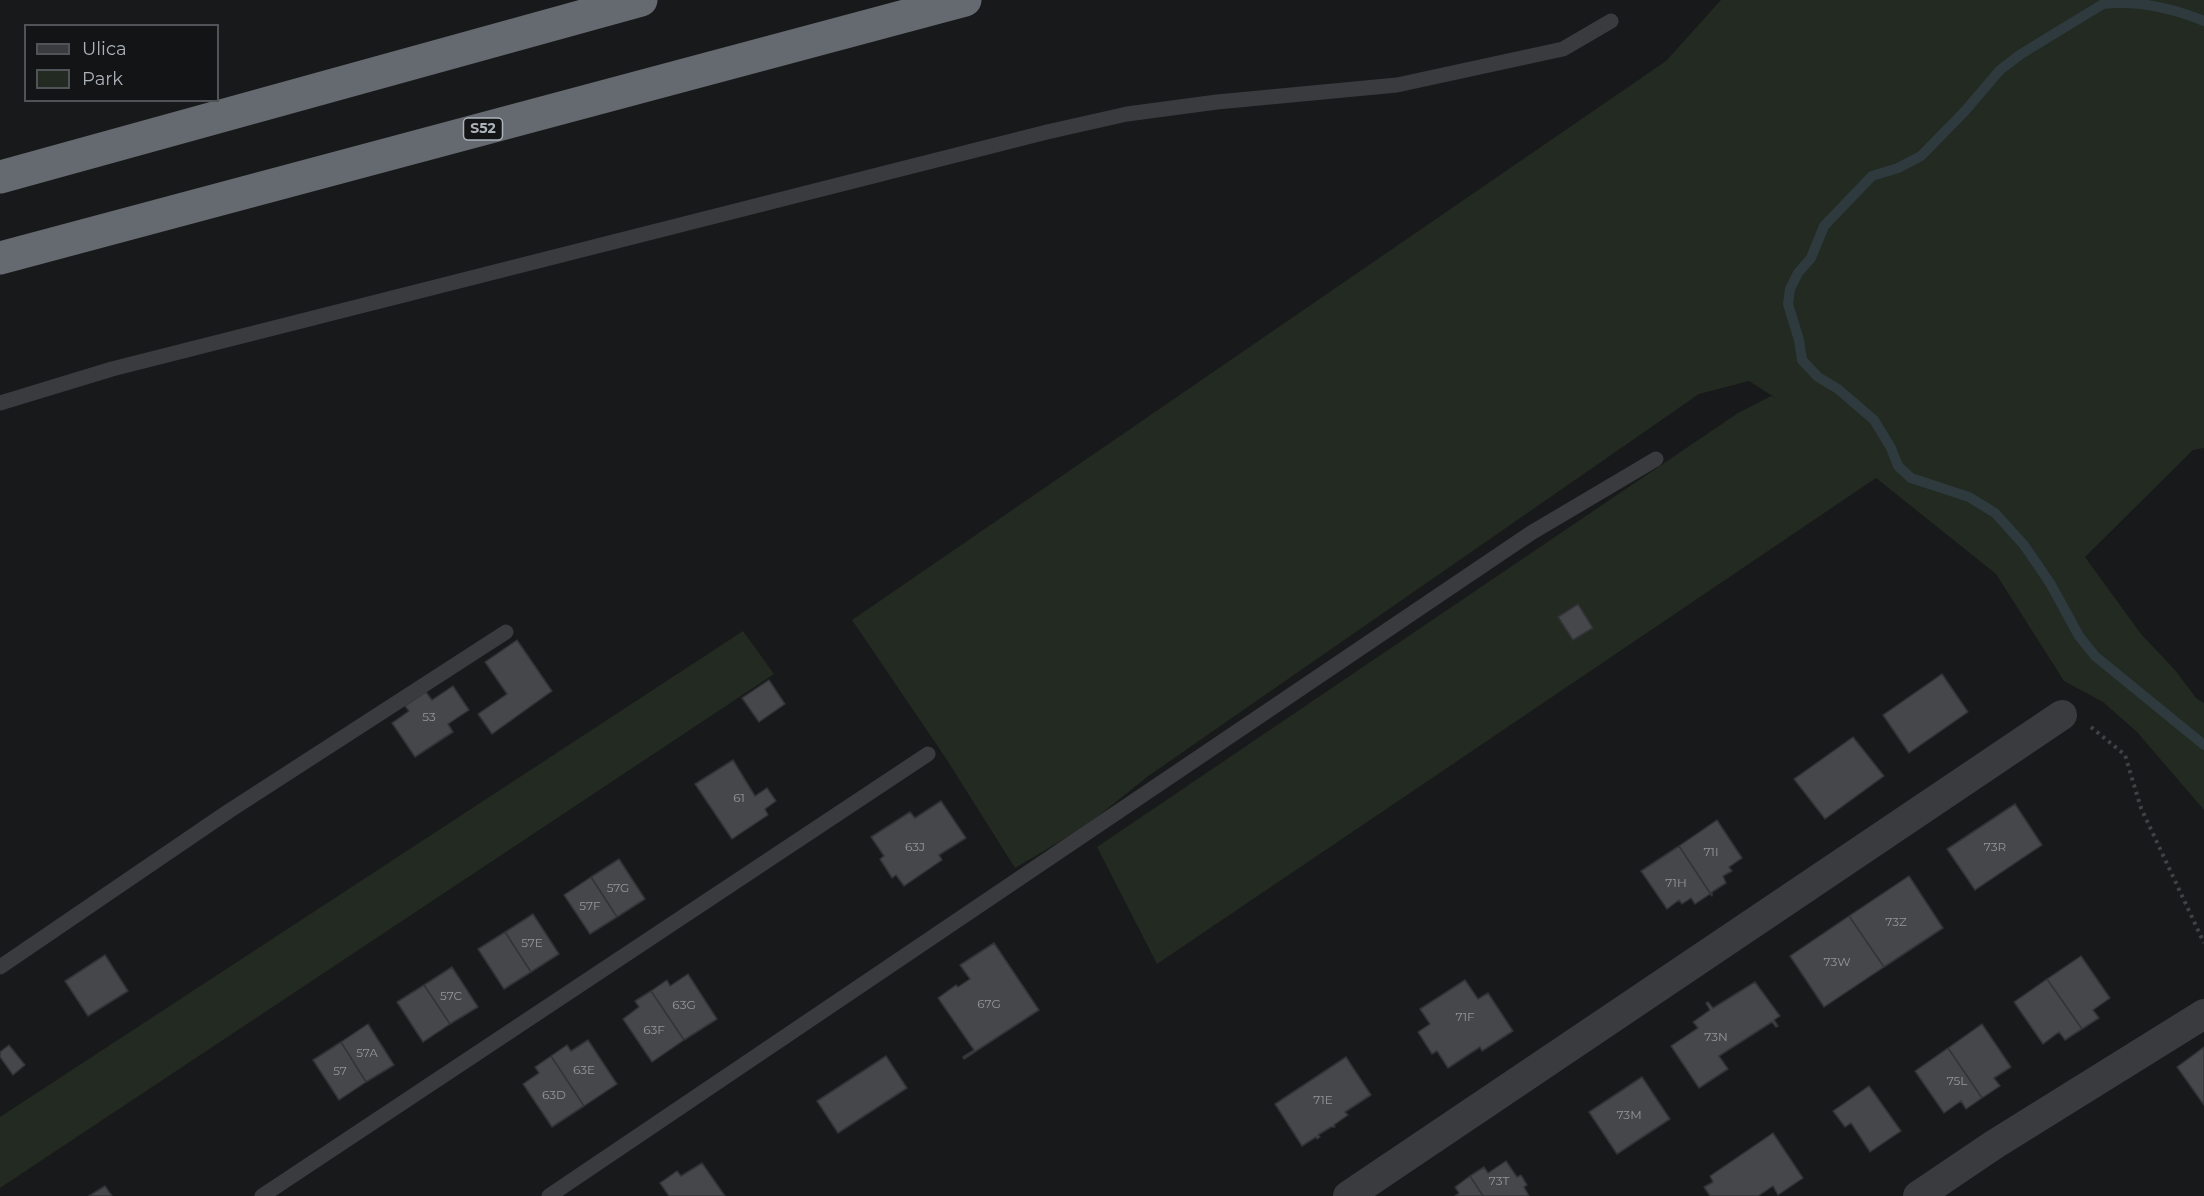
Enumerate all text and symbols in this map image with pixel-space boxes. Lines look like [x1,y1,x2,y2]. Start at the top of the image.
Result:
legend [24,24,219,102]
text: Ulica [82,38,127,60]
text: Park [82,68,123,90]
road number: S52 [464,118,502,140]
house number: 53 [422,710,436,724]
house number: 61 [733,791,745,805]
house number: 63J [905,840,925,854]
house number: 73R [1984,840,2006,854]
house number: 71I [1703,845,1719,859]
house number: 71H [1665,876,1687,890]
house number: 57G [607,881,629,895]
house number: 57F [579,899,601,913]
house number: 73Z [1885,915,1907,929]
house number: 57E [521,936,543,950]
house number: 73W [1824,955,1850,969]
house number: 57C [440,989,462,1003]
house number: 67G [977,997,1001,1011]
house number: 63G [672,998,696,1012]
house number: 71F [1455,1010,1475,1024]
house number: 63F [643,1023,665,1037]
house number: 73N [1704,1030,1728,1044]
house number: 57A [356,1046,378,1060]
house number: 63E [573,1063,595,1077]
house number: 57 [333,1064,347,1078]
house number: 75L [1947,1074,1967,1088]
house number: 63D [542,1088,566,1102]
house number: 71E [1313,1093,1333,1107]
house number: 73M [1616,1108,1642,1122]
house number: 73T [1489,1174,1509,1188]

